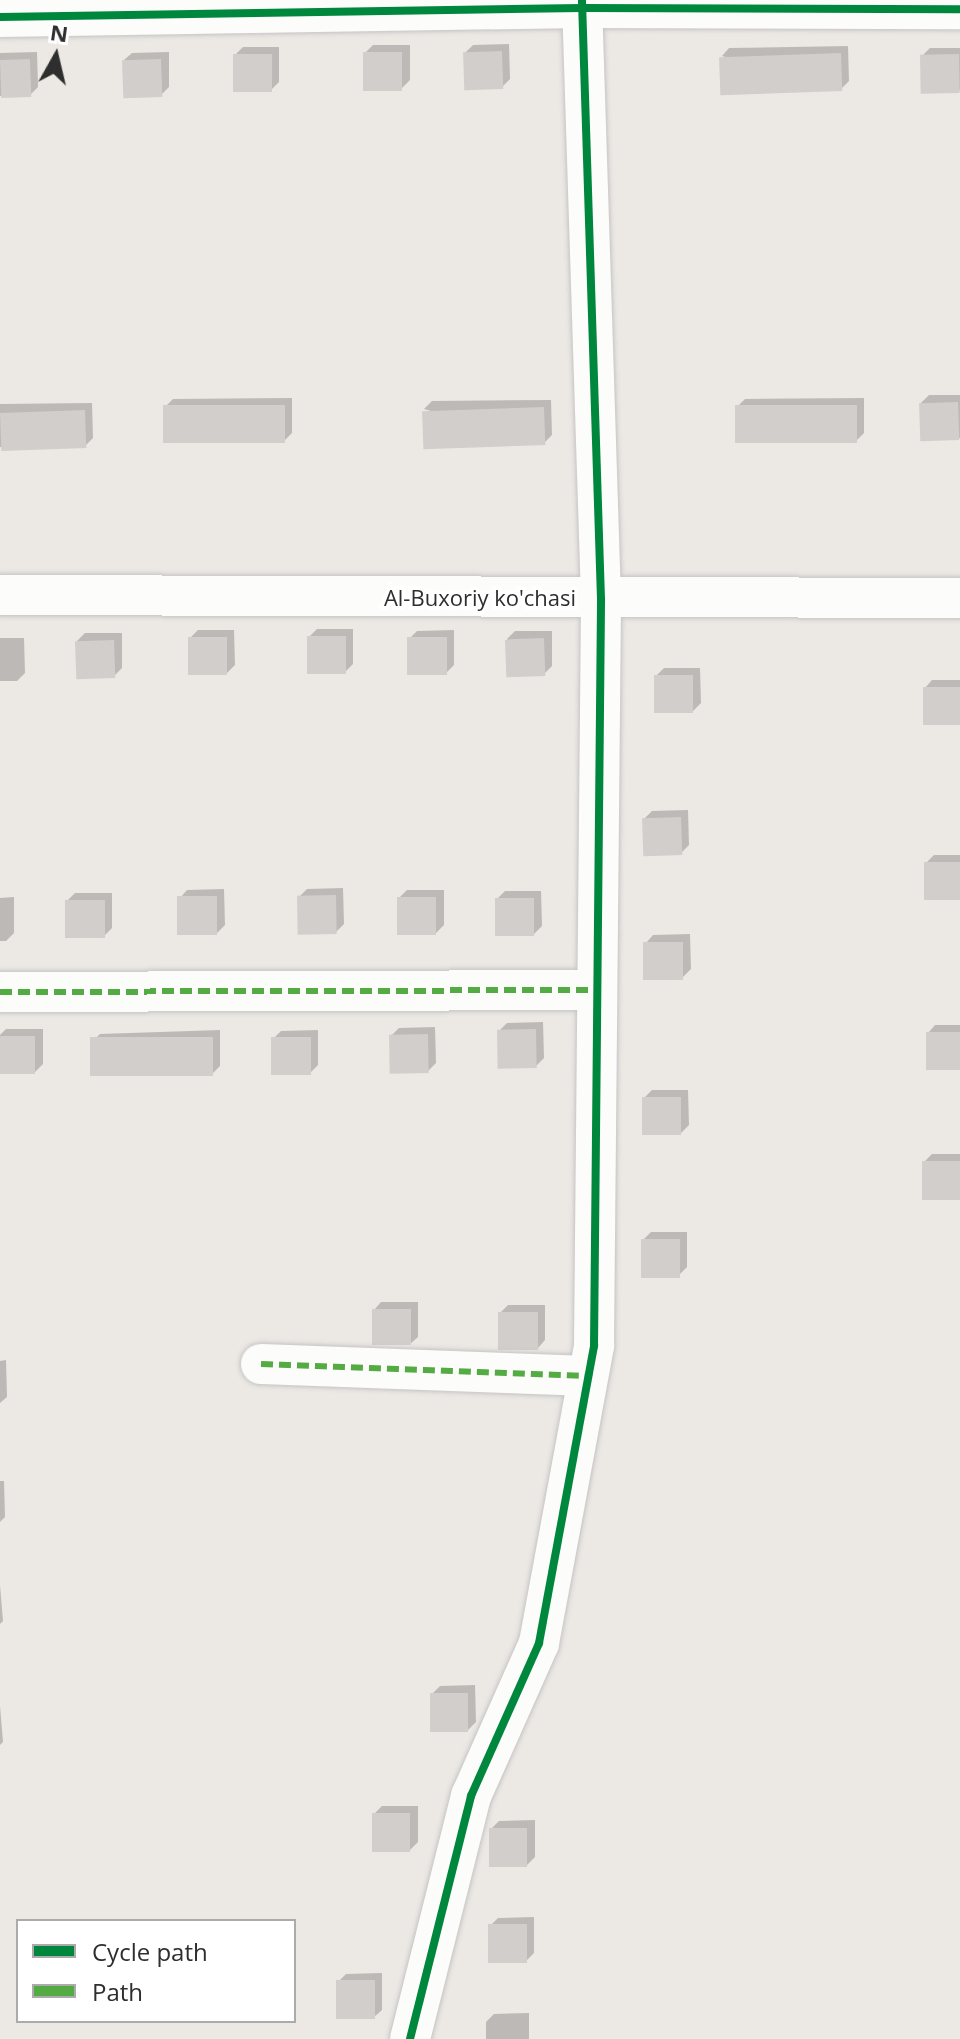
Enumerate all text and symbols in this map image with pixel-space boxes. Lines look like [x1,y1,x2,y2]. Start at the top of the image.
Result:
north arrow [16,16,96,96]
text: N [48,16,70,48]
street label: Al-Buxoriy ko'chasi [384,585,576,611]
legend [16,1919,296,2023]
text: Cycle path [92,1935,208,1968]
text: Path [92,1975,143,2008]

